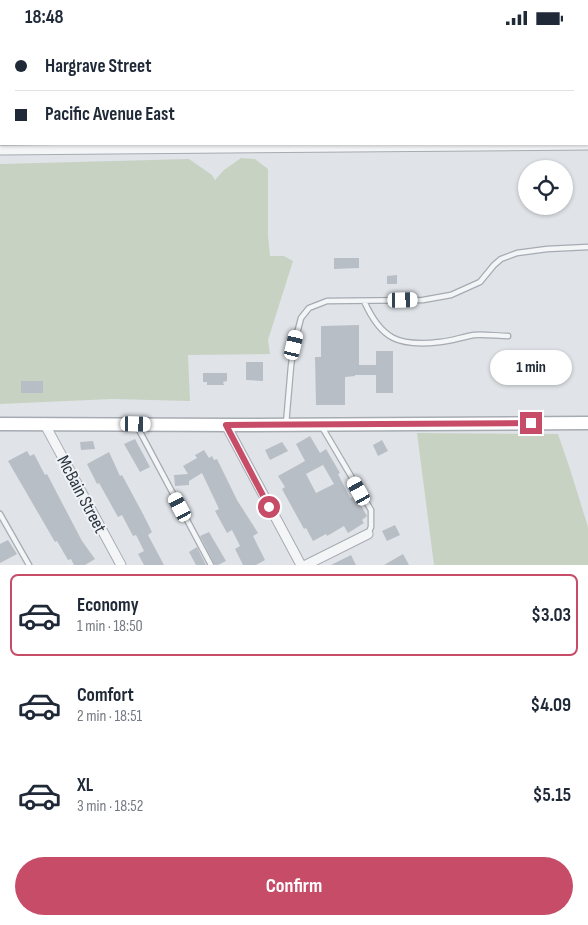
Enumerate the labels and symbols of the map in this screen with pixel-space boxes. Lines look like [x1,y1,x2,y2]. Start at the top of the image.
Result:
car [387,292,418,308]
car [283,329,304,361]
callout: 1 min [490,351,572,385]
route end [520,412,542,434]
car [120,416,151,432]
street label: McBain Street [52,452,111,537]
car [345,474,372,508]
car [166,490,193,524]
route start [258,496,280,518]

